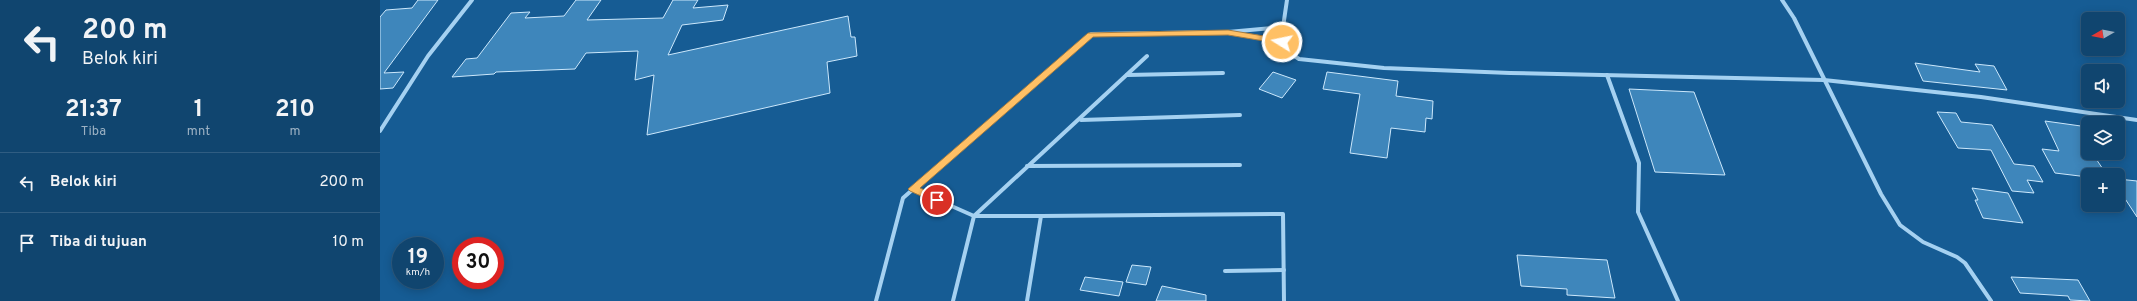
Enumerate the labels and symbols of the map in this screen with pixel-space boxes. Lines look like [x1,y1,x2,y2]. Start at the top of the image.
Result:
north arrow [2081,12,2125,56]
position arrow [1261,21,1303,63]
pin [920,183,954,217]
speed limit sign: 30 [452,237,504,289]

